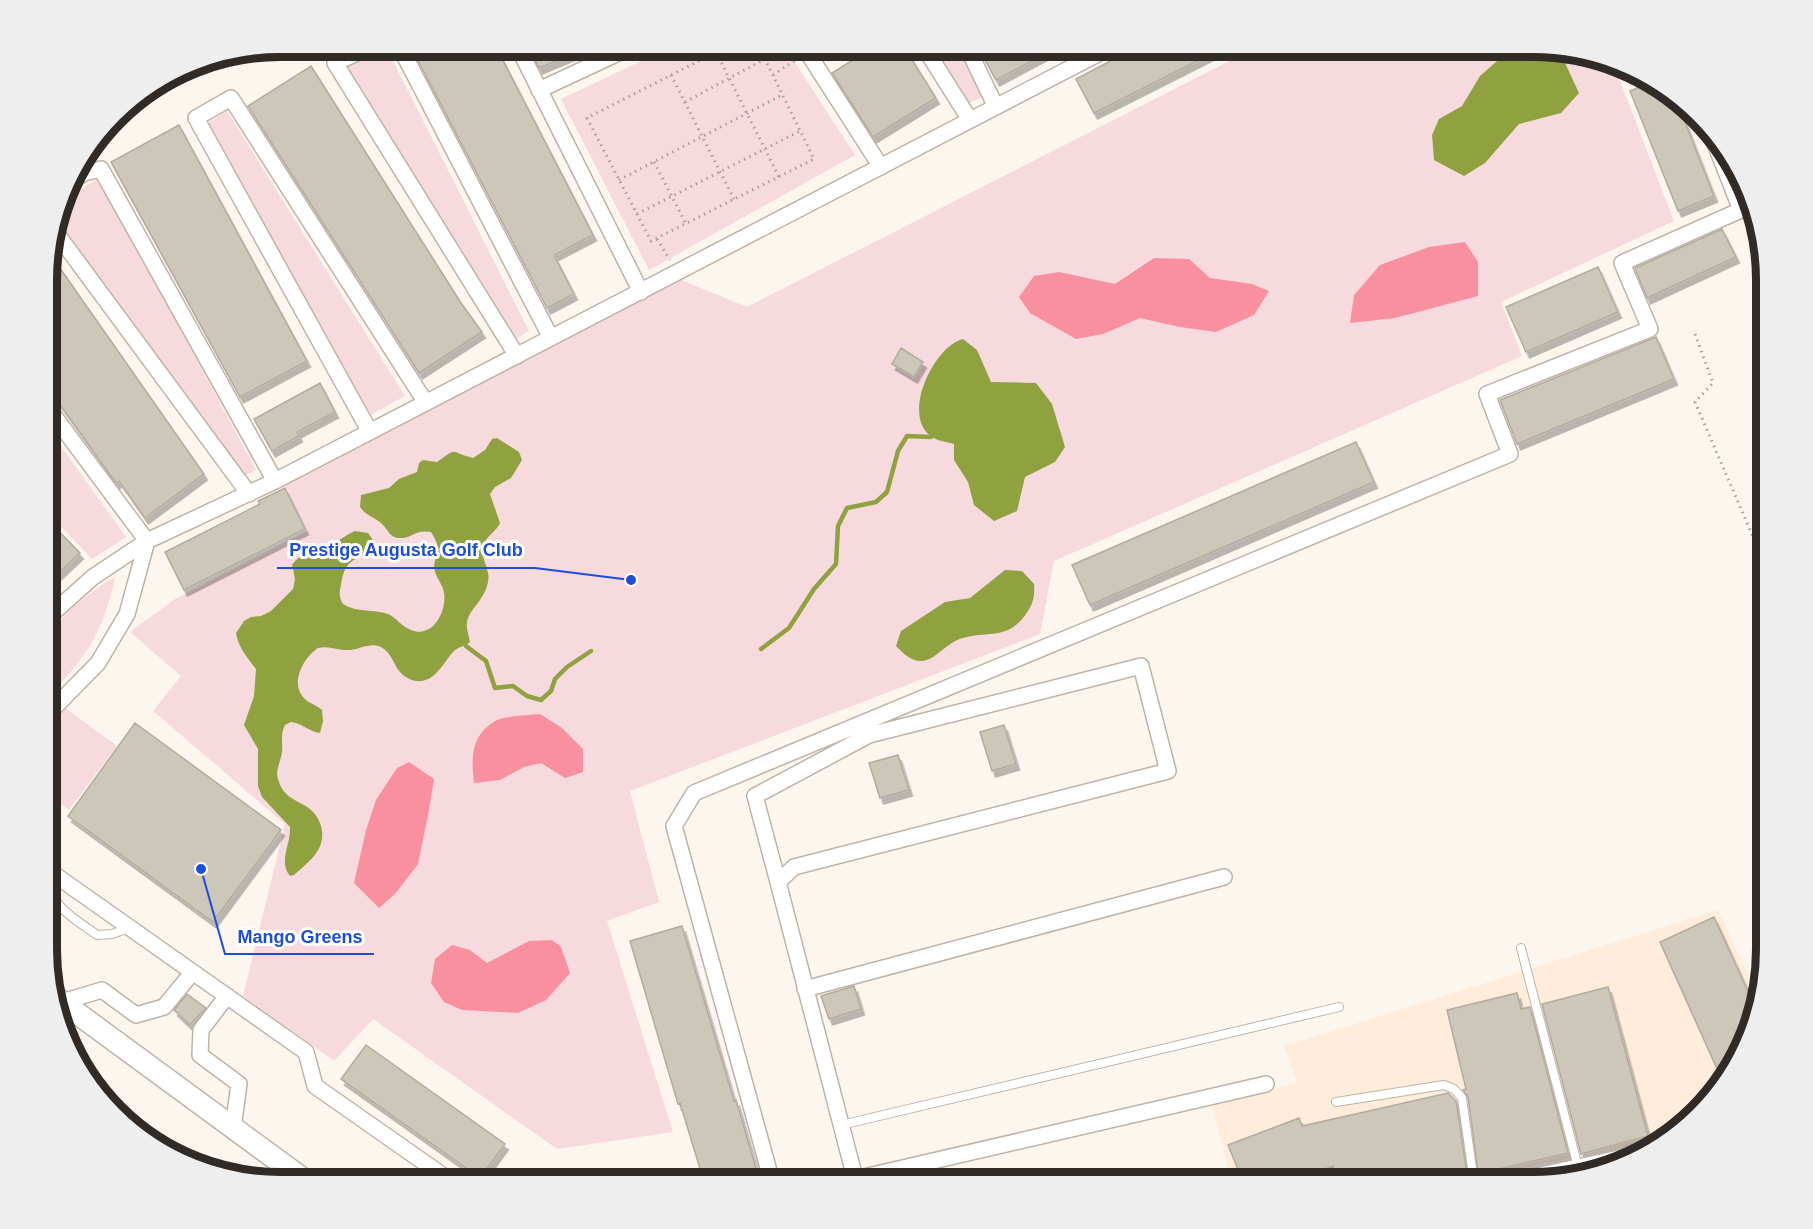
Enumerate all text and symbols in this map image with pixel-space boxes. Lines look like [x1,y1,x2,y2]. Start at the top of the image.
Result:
callout: Prestige Augusta Golf Club [277,532,535,568]
text: Prestige Augusta Golf Club [289,540,523,560]
callout: Mango Greens [225,918,374,954]
text: Mango Greens [237,927,363,947]

